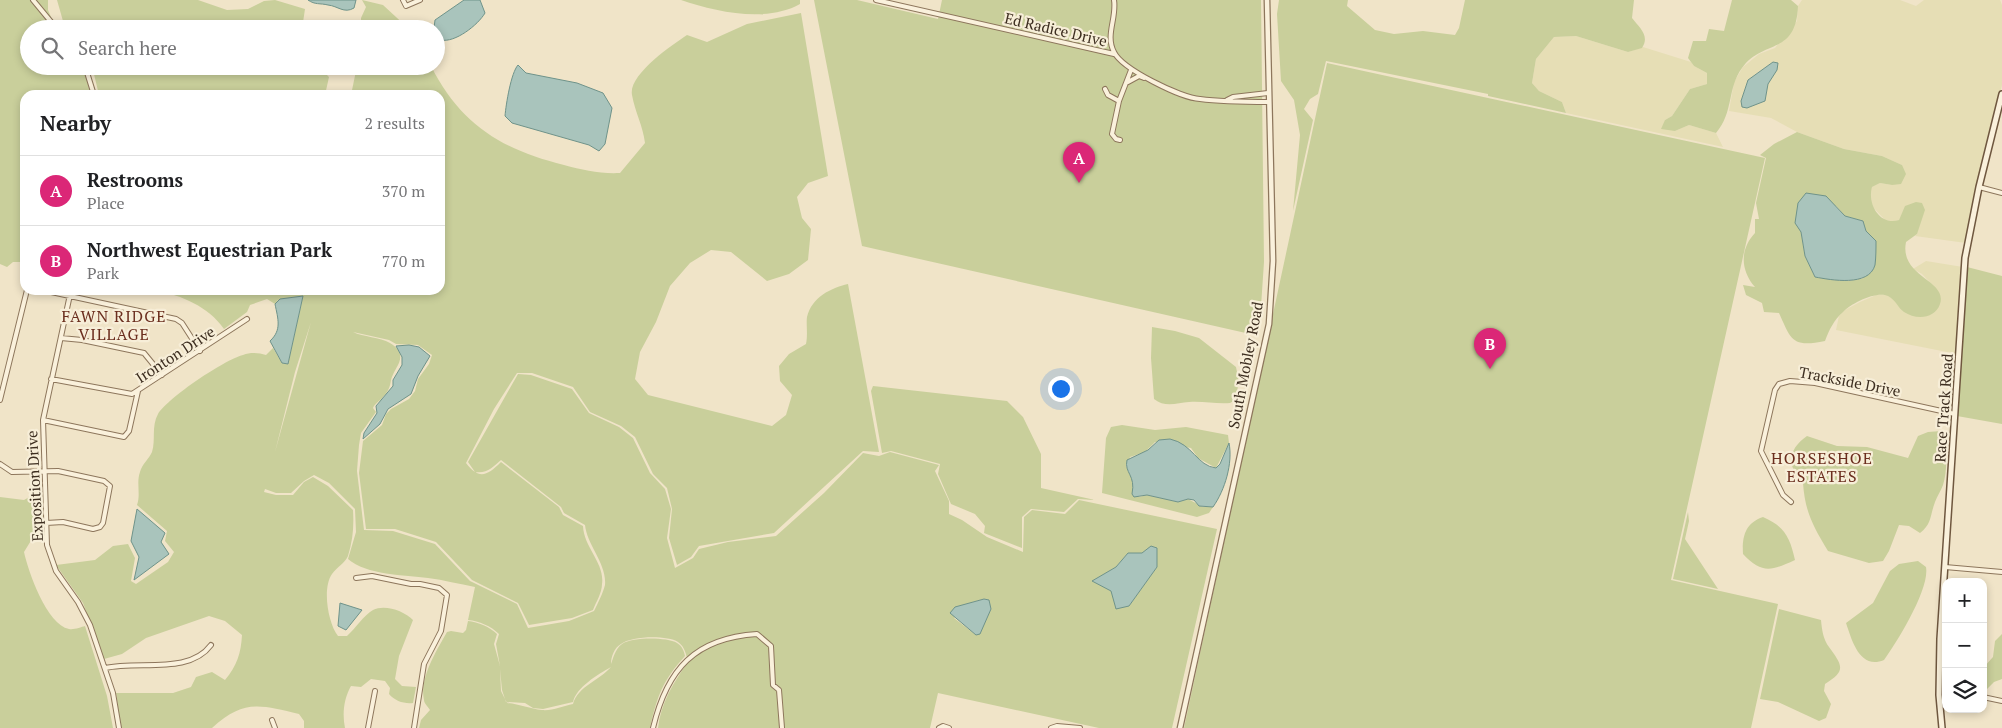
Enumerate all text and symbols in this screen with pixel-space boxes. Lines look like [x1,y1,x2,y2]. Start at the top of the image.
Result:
street label: Ed Radice Drive [1003,8,1109,50]
search box [20,20,445,75]
icon: search [38,34,66,62]
text: Search here [78,35,177,60]
text: Nearby [40,109,111,137]
text: 2 results [365,112,425,134]
pin: A [1063,142,1095,183]
text: Restrooms [87,167,183,192]
text: A [50,180,62,202]
text: 370 m [382,180,425,202]
text: Place [87,192,125,214]
text: Northwest Equestrian Park [87,237,332,262]
text: B [51,250,61,272]
text: 770 m [382,250,425,272]
text: Park [87,262,119,284]
street label: South Mobley Road [1223,300,1267,430]
district label: FAWN RIDGE VILLAGE [61,305,167,345]
street label: Ironton Drive [132,321,218,387]
pin: B [1474,328,1506,369]
street label: Race Track Road [1929,353,1957,463]
street label: Trackside Drive [1797,361,1903,401]
your location [1048,376,1074,402]
street label: Exposition Drive [21,430,47,542]
district label: HORSESHOE ESTATES [1771,447,1873,487]
map controls [1942,578,1987,713]
button: + [1942,578,1987,623]
button: − [1942,623,1987,668]
button: layers [1942,668,1987,713]

